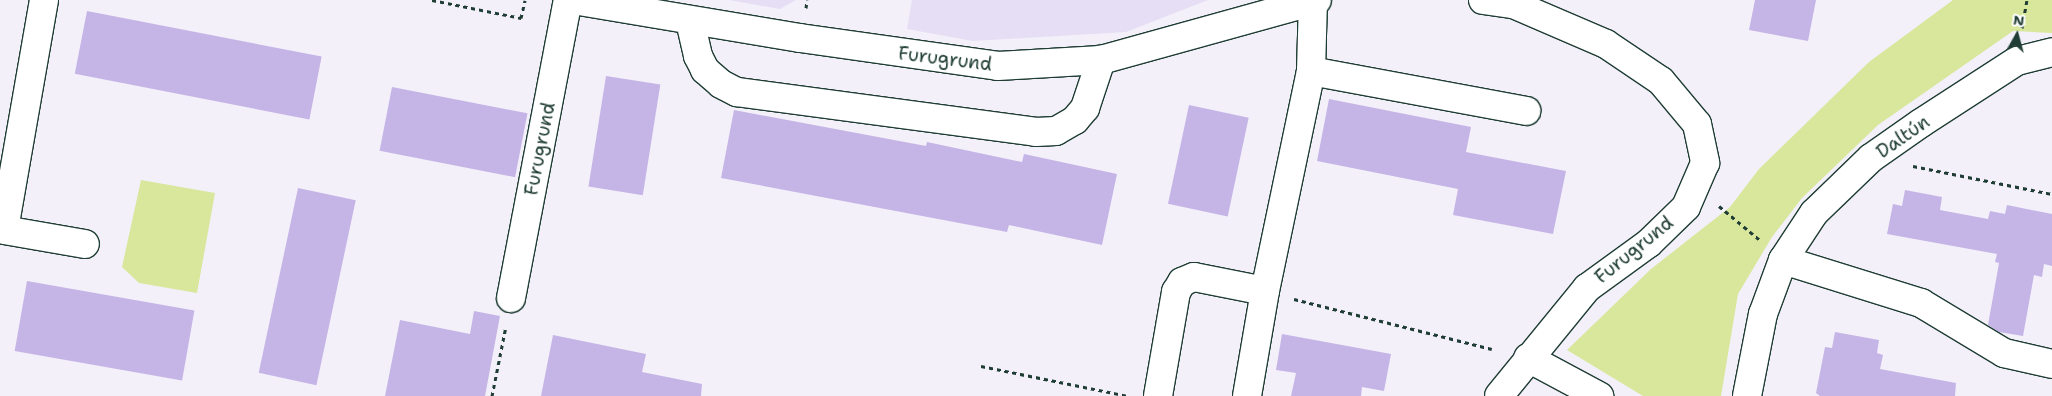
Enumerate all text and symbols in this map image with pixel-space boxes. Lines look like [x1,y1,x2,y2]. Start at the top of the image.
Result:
north arrow [1992,10,2042,60]
text: N [2012,11,2025,30]
street label: Furugrund [897,42,993,76]
street label: Furugrund [520,100,560,198]
street label: Daltún [1872,111,1934,163]
street label: Furugrund [1590,211,1678,289]

